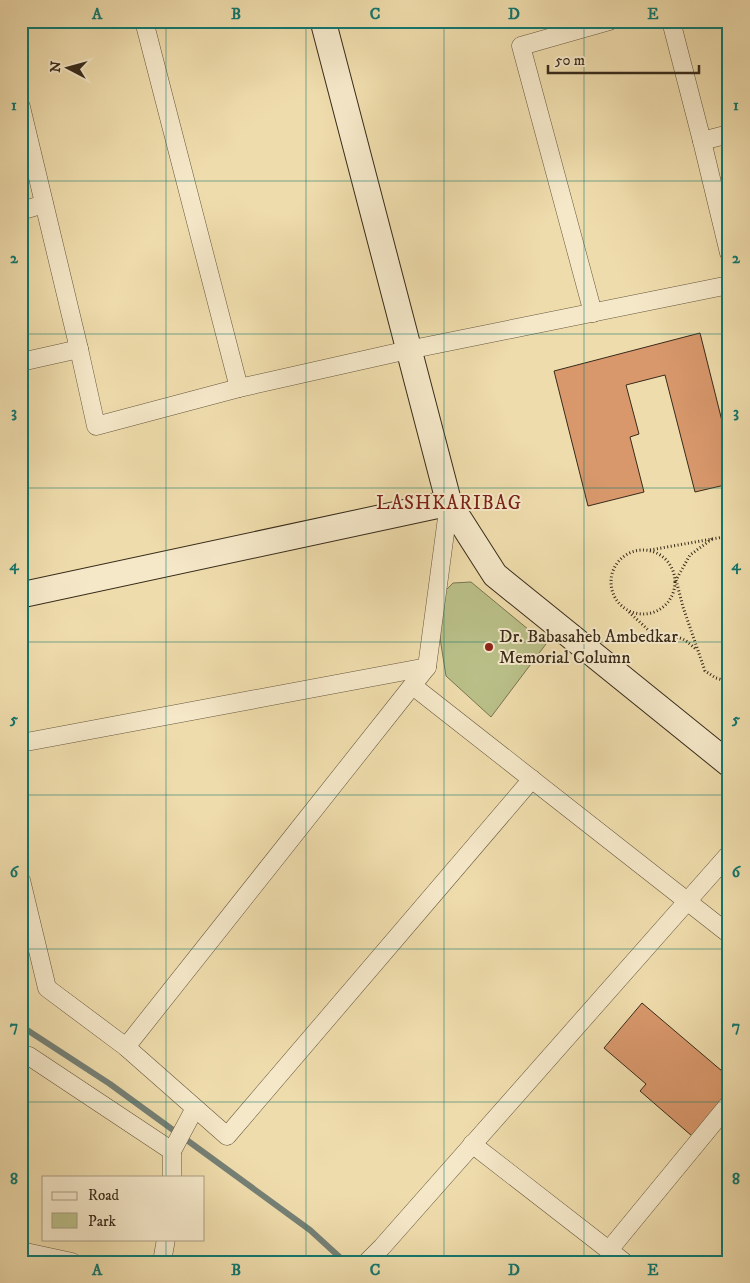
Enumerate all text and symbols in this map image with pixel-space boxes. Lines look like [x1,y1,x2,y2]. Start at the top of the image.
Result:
text: A [91,4,103,24]
text: B [231,4,241,24]
text: C [370,4,380,24]
text: D [508,4,520,24]
text: E [647,4,659,24]
north arrow [42,42,92,92]
scale bar [548,42,699,74]
text: 50 m [555,51,585,70]
text: N [47,60,66,73]
text: 1 [11,95,17,115]
text: 1 [733,95,739,115]
text: 2 [10,248,19,268]
text: 2 [732,248,741,268]
text: 3 [11,402,17,422]
text: 3 [733,402,739,422]
district label: LASHKARIBAG [376,492,522,515]
text: 4 [8,555,19,575]
text: 4 [730,555,741,575]
place label: Dr. Babasaheb Ambedkar Memorial Column [499,626,678,669]
marker: Dr. Babasaheb Ambedkar Memorial Column [483,641,495,653]
text: 5 [9,709,18,729]
text: 5 [731,709,740,729]
text: 6 [10,862,20,882]
text: 6 [732,862,742,882]
text: 7 [10,1016,18,1036]
text: 7 [732,1016,740,1036]
text: 8 [10,1169,18,1189]
text: 8 [732,1169,740,1189]
legend [42,1176,205,1240]
text: Road [88,1186,120,1205]
text: Park [88,1212,117,1231]
text: A [91,1260,103,1280]
text: B [231,1260,241,1280]
text: C [370,1260,380,1280]
text: D [508,1260,520,1280]
text: E [647,1260,659,1280]

